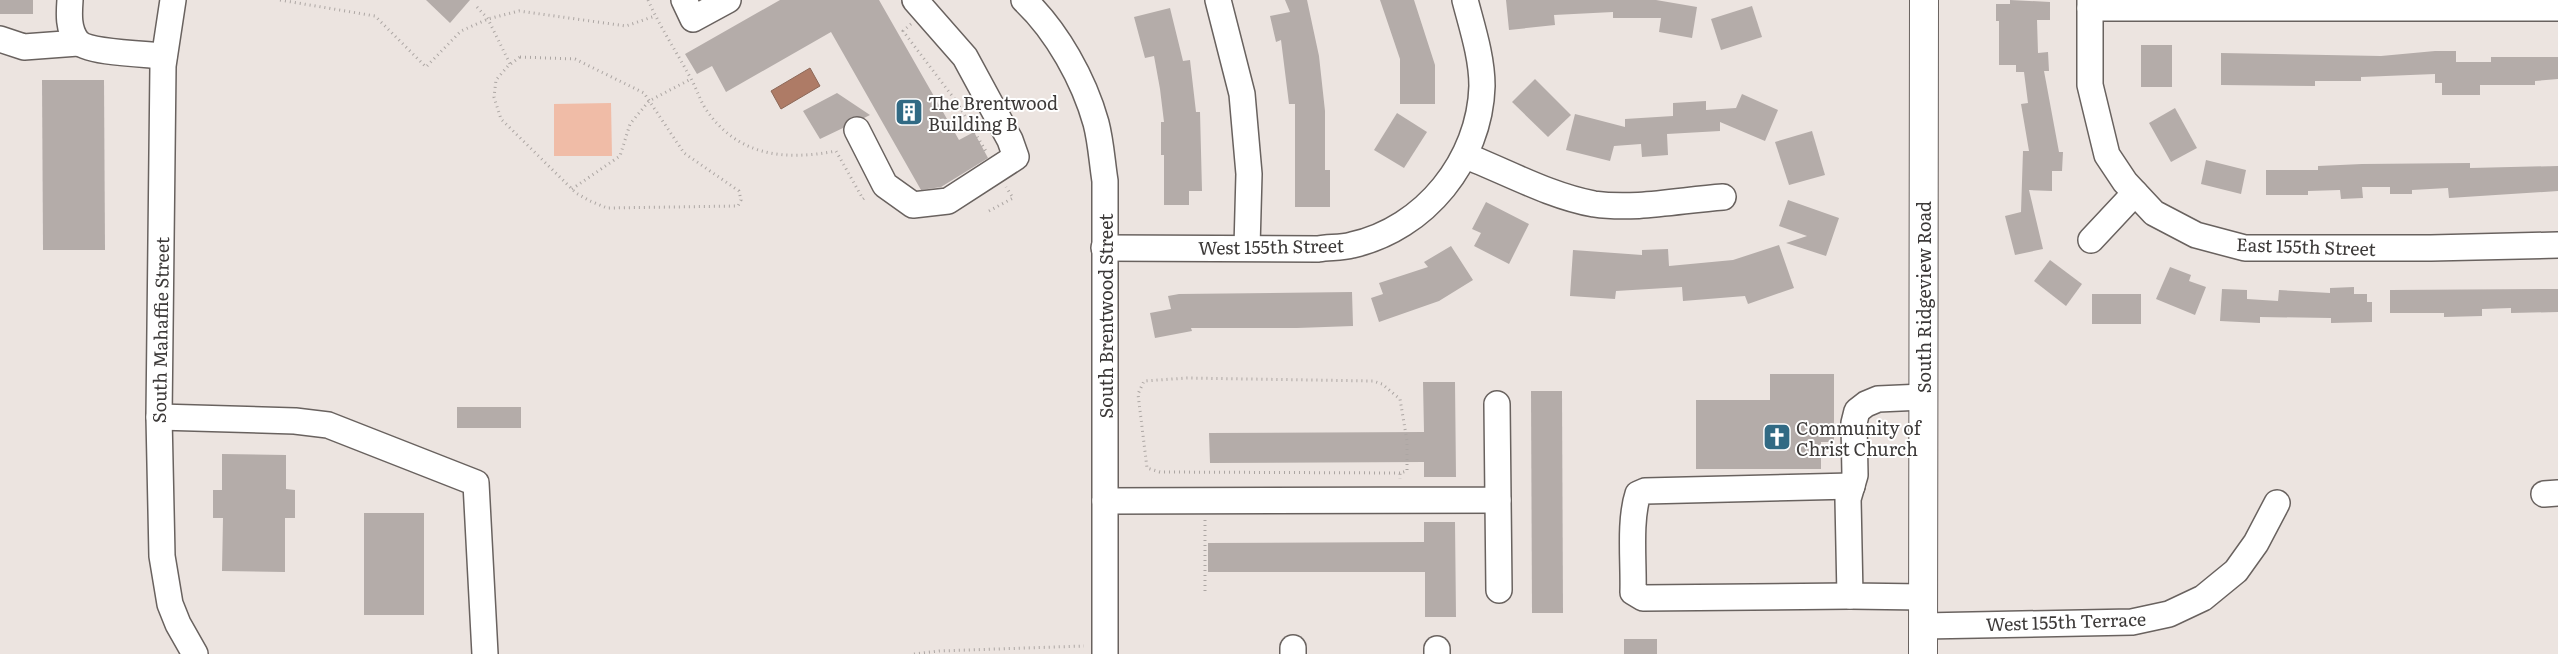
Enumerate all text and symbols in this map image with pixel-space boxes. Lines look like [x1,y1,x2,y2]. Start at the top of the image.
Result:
place label: The Brentwood Building B [928,89,1058,137]
building icon: The Brentwood Building B [894,97,924,127]
street label: South Ridgeview Road [1910,201,1937,393]
street label: South Brentwood Street [1092,213,1119,418]
street label: East 155th Street [2236,230,2377,262]
street label: West 155th Street [1198,231,1345,261]
street label: South Mahaffie Street [145,236,175,423]
place label: Community of Christ Church [1796,414,1923,462]
church icon: Community of Christ Church [1762,422,1792,452]
street label: West 155th Terrace [1985,605,2147,637]

